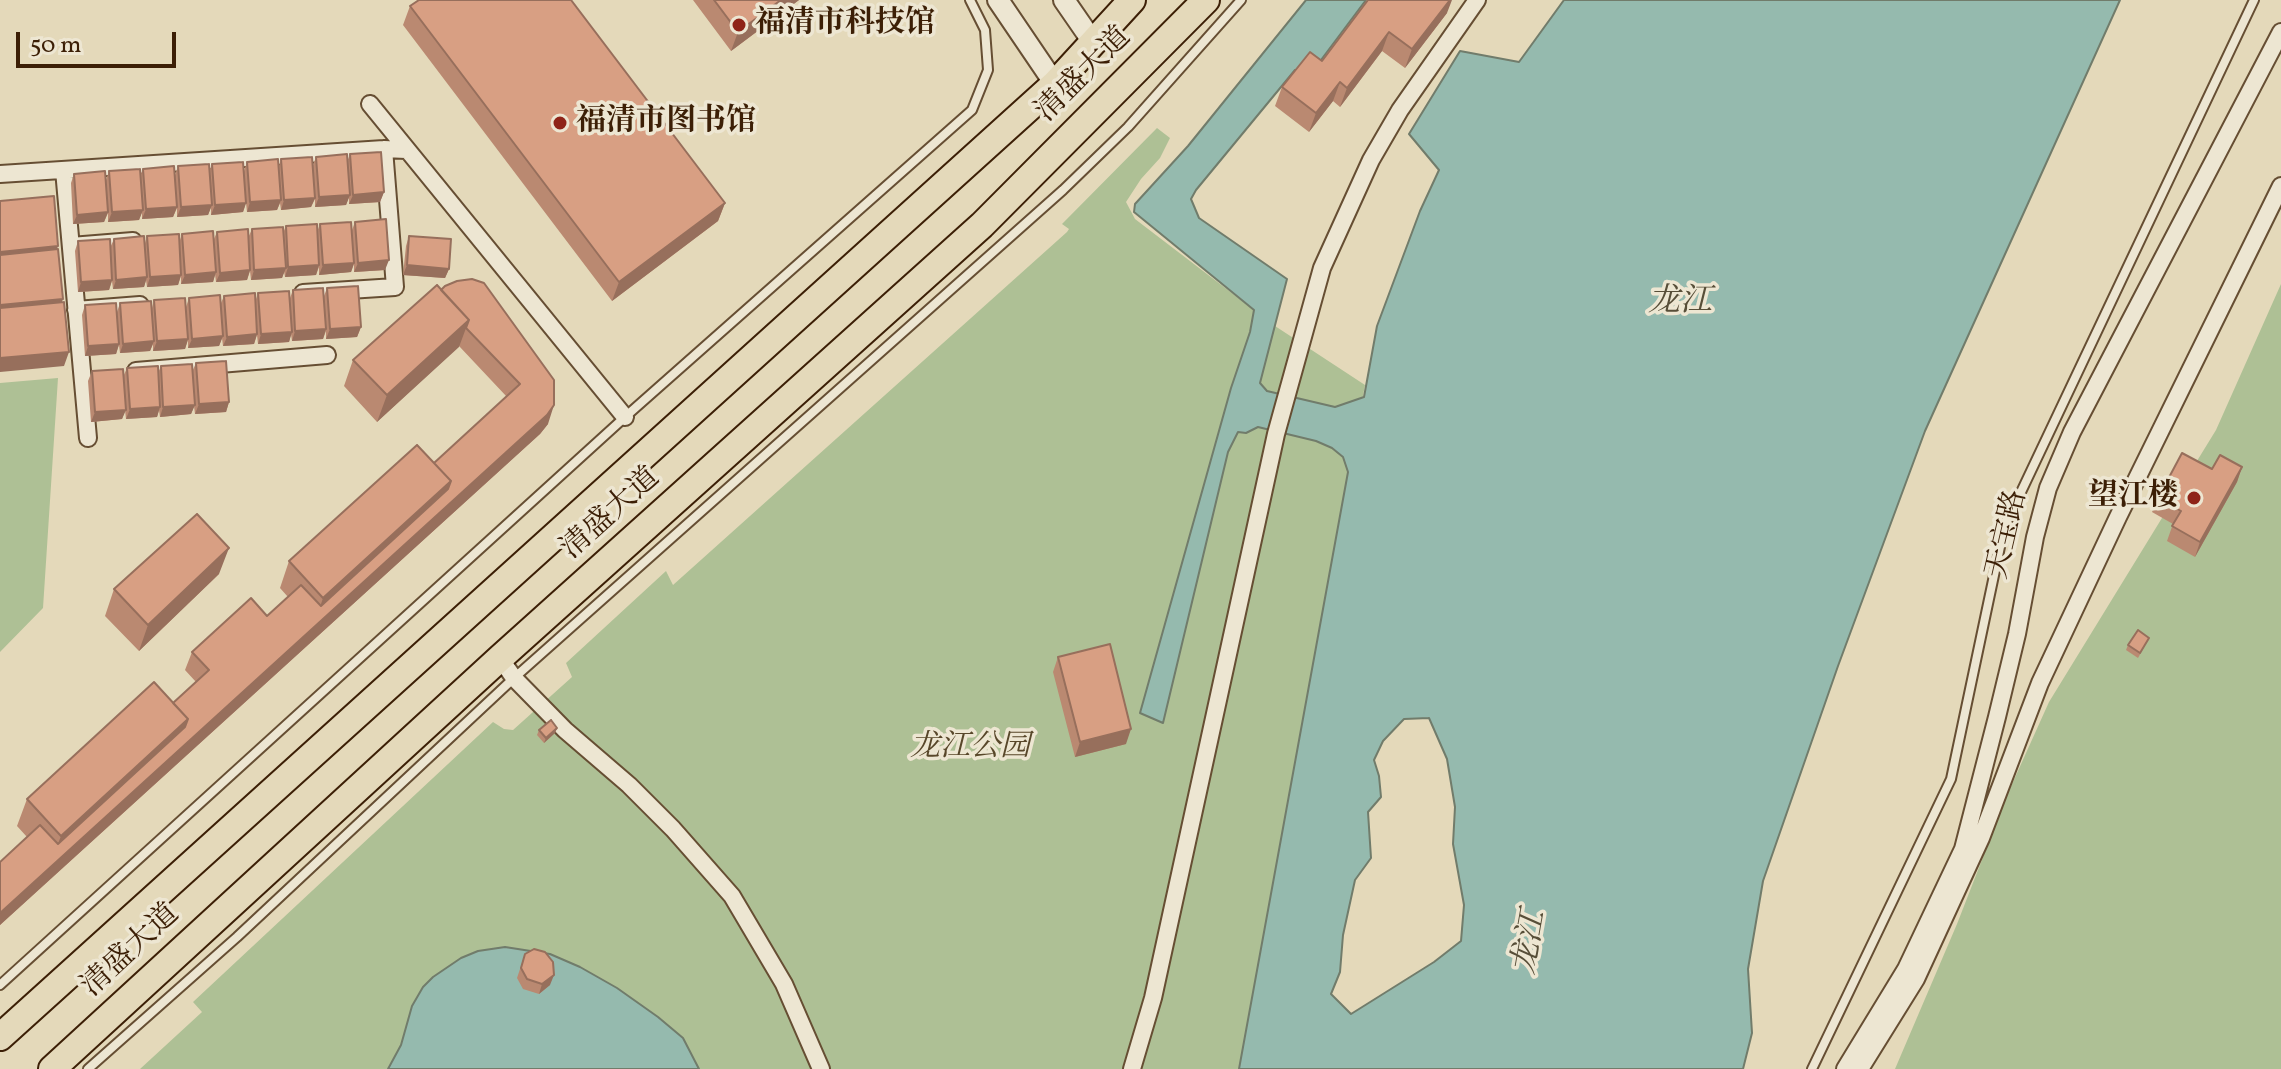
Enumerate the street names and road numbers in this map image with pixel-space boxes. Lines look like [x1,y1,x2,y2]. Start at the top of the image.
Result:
street label: 清盛大道 [1030,21,1140,131]
street label: 清盛大道 [555,461,669,569]
street label: 天宝路 [1981,487,2037,583]
street label: 清盛大道 [76,898,188,1006]

